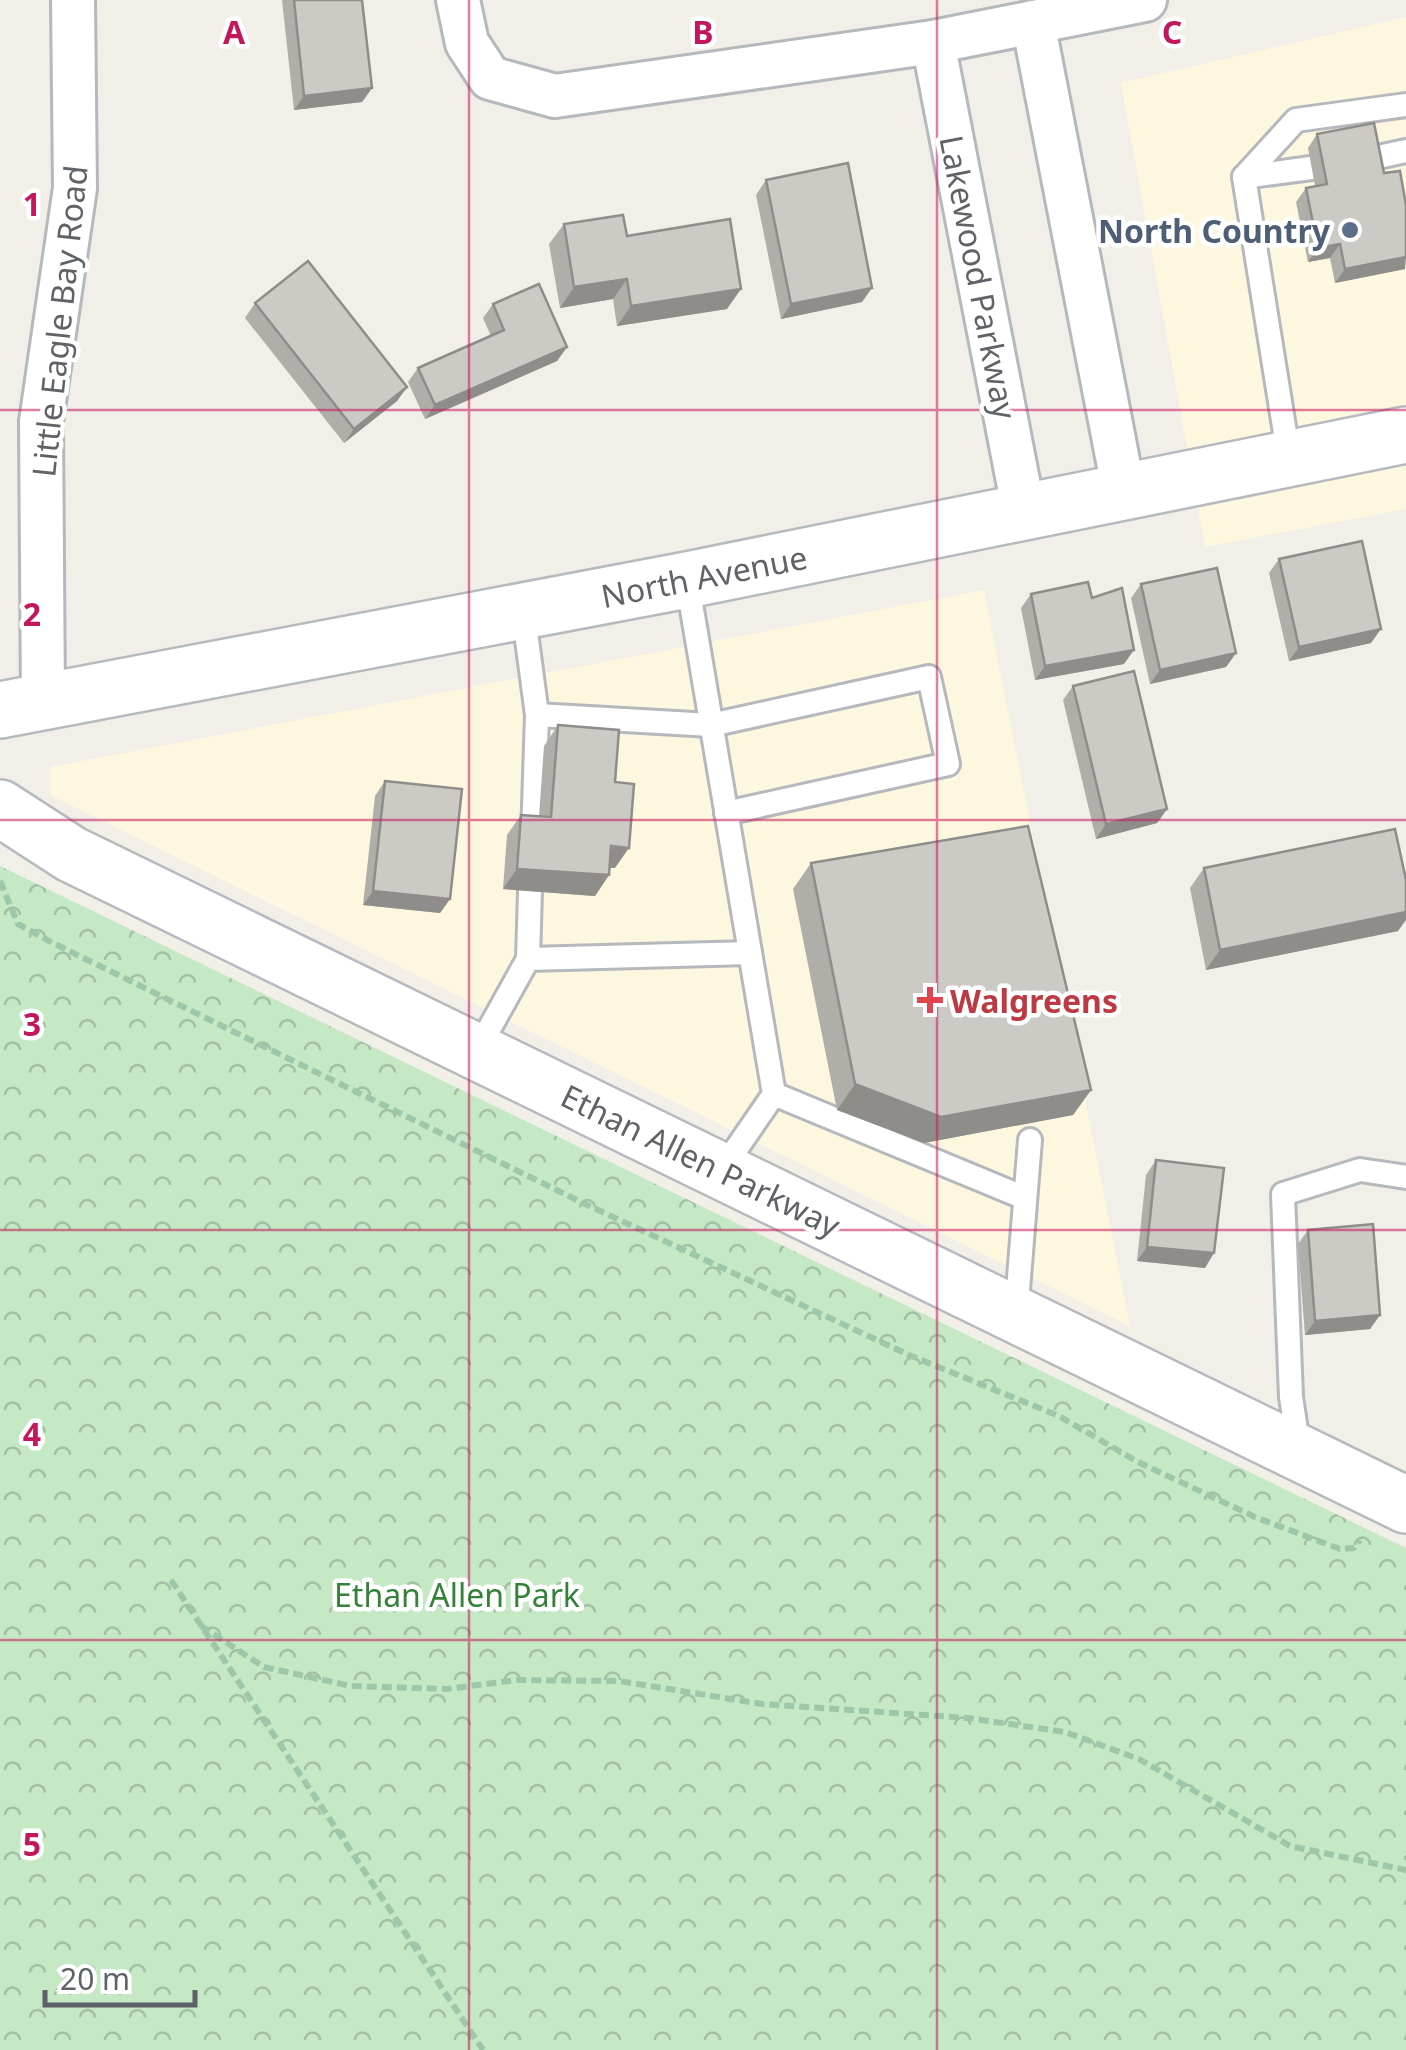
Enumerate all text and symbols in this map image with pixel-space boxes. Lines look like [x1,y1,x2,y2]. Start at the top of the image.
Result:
text: A [223,10,246,53]
text: B [692,10,714,53]
text: C [1162,10,1182,53]
street label: Lakewood Parkway [930,131,1028,423]
street label: Little Eagle Bay Road [21,163,97,479]
text: 1 [23,182,41,225]
place label: North Country [1098,209,1331,252]
marker: North Country [1339,219,1361,241]
street label: North Avenue [597,535,811,617]
text: 2 [23,592,41,635]
place label: Walgreens [950,979,1118,1022]
marker: Walgreens [919,989,941,1011]
text: 3 [23,1002,41,1045]
street label: Ethan Allen Parkway [554,1074,848,1247]
text: 4 [23,1412,41,1455]
park label: Ethan Allen Park [334,1573,580,1616]
text: 5 [23,1822,41,1865]
scale bar [45,1945,195,2007]
text: 20 m [60,1958,130,1999]

